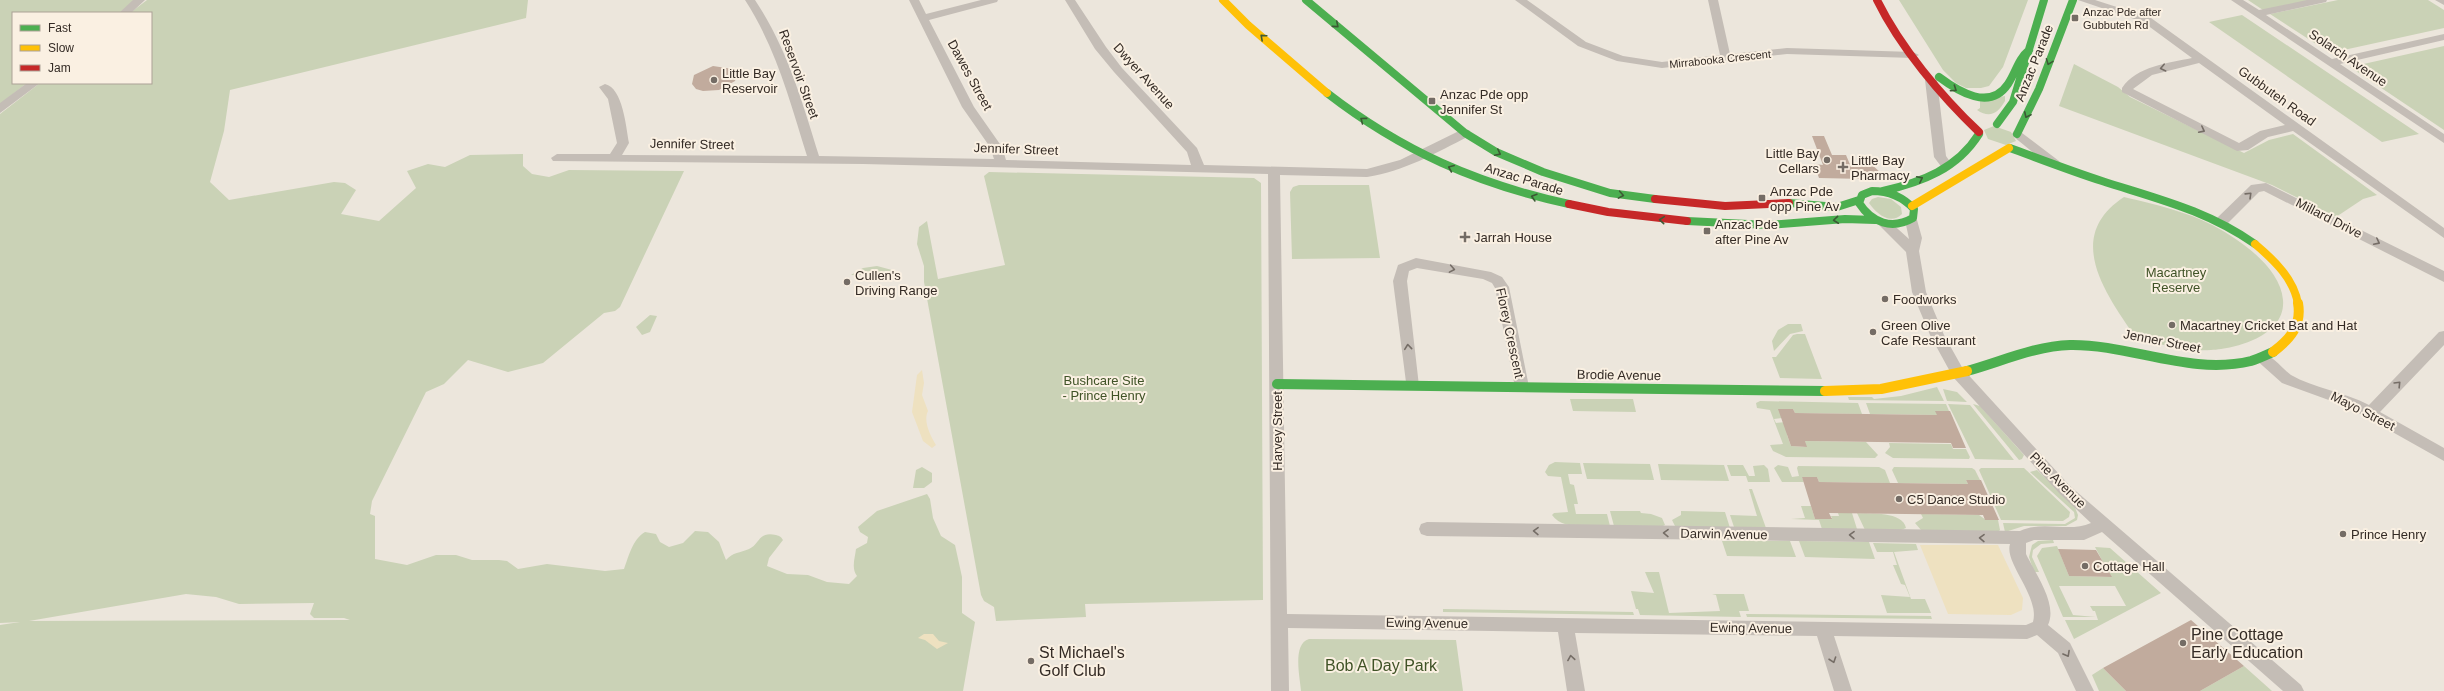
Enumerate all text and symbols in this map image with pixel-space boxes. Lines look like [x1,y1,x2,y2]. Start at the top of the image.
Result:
place label: Anzac Pde after Gubbuteh Rd [2083,6,2162,31]
legend [12,12,152,84]
marker: Anzac Pde after Gubbuteh Rd [2070,13,2080,23]
text: Fast [48,21,72,35]
one-way arrow [1331,21,1338,28]
street label: Anzac Parade [2012,22,2056,104]
street label: Solarch Avenue [2306,26,2390,90]
street label: Reservoir Street [776,27,822,121]
one-way arrow [1260,34,1268,42]
street label: Dawes Street [945,37,996,113]
street label: Dwyer Avenue [1110,40,1178,112]
text: Slow [48,41,74,55]
street label: Mirrabooka Crescent [1669,48,1771,70]
one-way arrow [2046,59,2054,66]
text: Jam [48,61,71,75]
one-way arrow [2159,63,2166,72]
street label: Gubbuteh Road [2235,63,2319,129]
place label: Little Bay Reservoir [722,66,778,96]
marker: Little Bay Reservoir [709,75,719,85]
one-way arrow [1950,84,1957,92]
place label: Anzac Pde opp Jennifer St [1440,87,1528,117]
marker: Anzac Pde opp Jennifer St [1427,96,1437,106]
one-way arrow [2024,110,2032,118]
one-way arrow [1360,118,1367,125]
one-way arrow [2197,125,2205,133]
street label: Jennifer Street [650,136,735,152]
street label: Jennifer Street [973,140,1059,158]
place label: Little Bay Cellars [1766,146,1819,176]
one-way arrow [1494,148,1501,156]
place label: Little Bay Pharmacy [1851,153,1910,183]
marker: Little Bay Cellars [1822,155,1832,165]
street label: Anzac Parade [1483,160,1565,198]
marker: Little Bay Pharmacy [1838,162,1848,172]
one-way arrow [1448,165,1455,173]
one-way arrow [1915,176,1923,184]
place label: Anzac Pde opp Pine Av [1770,184,1840,214]
one-way arrow [1617,190,1624,199]
one-way arrow [2244,192,2252,199]
one-way arrow [1531,193,1538,202]
marker: Anzac Pde opp Pine Av [1757,193,1767,203]
street label: Millard Drive [2293,195,2365,241]
one-way arrow [1659,215,1665,224]
one-way arrow [1833,216,1839,225]
place label: Anzac Pde after Pine Av [1715,217,1789,247]
marker: Anzac Pde after Pine Av [1702,226,1712,236]
place label: Jarrah House [1474,230,1552,245]
marker: Jarrah House [1459,231,1471,243]
one-way arrow [2373,238,2380,245]
one-way arrow [1449,264,1455,273]
park label: Macartney Reserve [2146,265,2207,295]
place label: Cullen's Driving Range [855,268,937,298]
marker: Cullen's Driving Range [842,277,852,287]
street label: Florey Crescent [1493,287,1527,380]
place label: Foodworks [1893,292,1957,307]
marker: Foodworks [1880,294,1890,304]
place label: Green Olive Cafe Restaurant [1881,318,1976,348]
place label: Macartney Cricket Bat and Hat [2180,318,2357,333]
marker: Macartney Cricket Bat and Hat [2167,320,2177,330]
street label: Jenner Street [2122,326,2202,356]
marker: Green Olive Cafe Restaurant [1868,327,1878,337]
one-way arrow [1403,344,1412,350]
street label: Brodie Avenue [1577,367,1661,383]
park label: Bushcare Site - Prince Henry [1062,373,1146,403]
one-way arrow [2393,381,2400,389]
street label: Mayo Street [2328,388,2398,434]
street label: Harvey Street [1270,391,1285,471]
street label: Pine Avenue [2027,449,2089,511]
place label: C5 Dance Studio [1907,492,2005,507]
marker: C5 Dance Studio [1894,494,1904,504]
street label: Darwin Avenue [1680,526,1768,542]
one-way arrow [1533,527,1539,535]
place label: Prince Henry [2351,527,2427,542]
one-way arrow [1663,529,1669,537]
marker: Prince Henry [2338,529,2348,539]
one-way arrow [1849,531,1855,539]
one-way arrow [1979,533,1985,542]
place label: Cottage Hall [2093,559,2165,574]
marker: Cottage Hall [2080,561,2090,571]
street label: Ewing Avenue [1386,615,1468,631]
street label: Ewing Avenue [1710,620,1792,636]
place label: Pine Cottage Early Education [2191,626,2303,661]
marker: Pine Cottage Early Education [2178,638,2188,648]
place label: St Michael's Golf Club [1039,644,1125,679]
one-way arrow [2062,650,2069,657]
one-way arrow [1567,655,1576,661]
marker: St Michael's Golf Club [1026,656,1036,666]
one-way arrow [1828,656,1837,663]
park label: Bob A Day Park [1325,657,1438,674]

